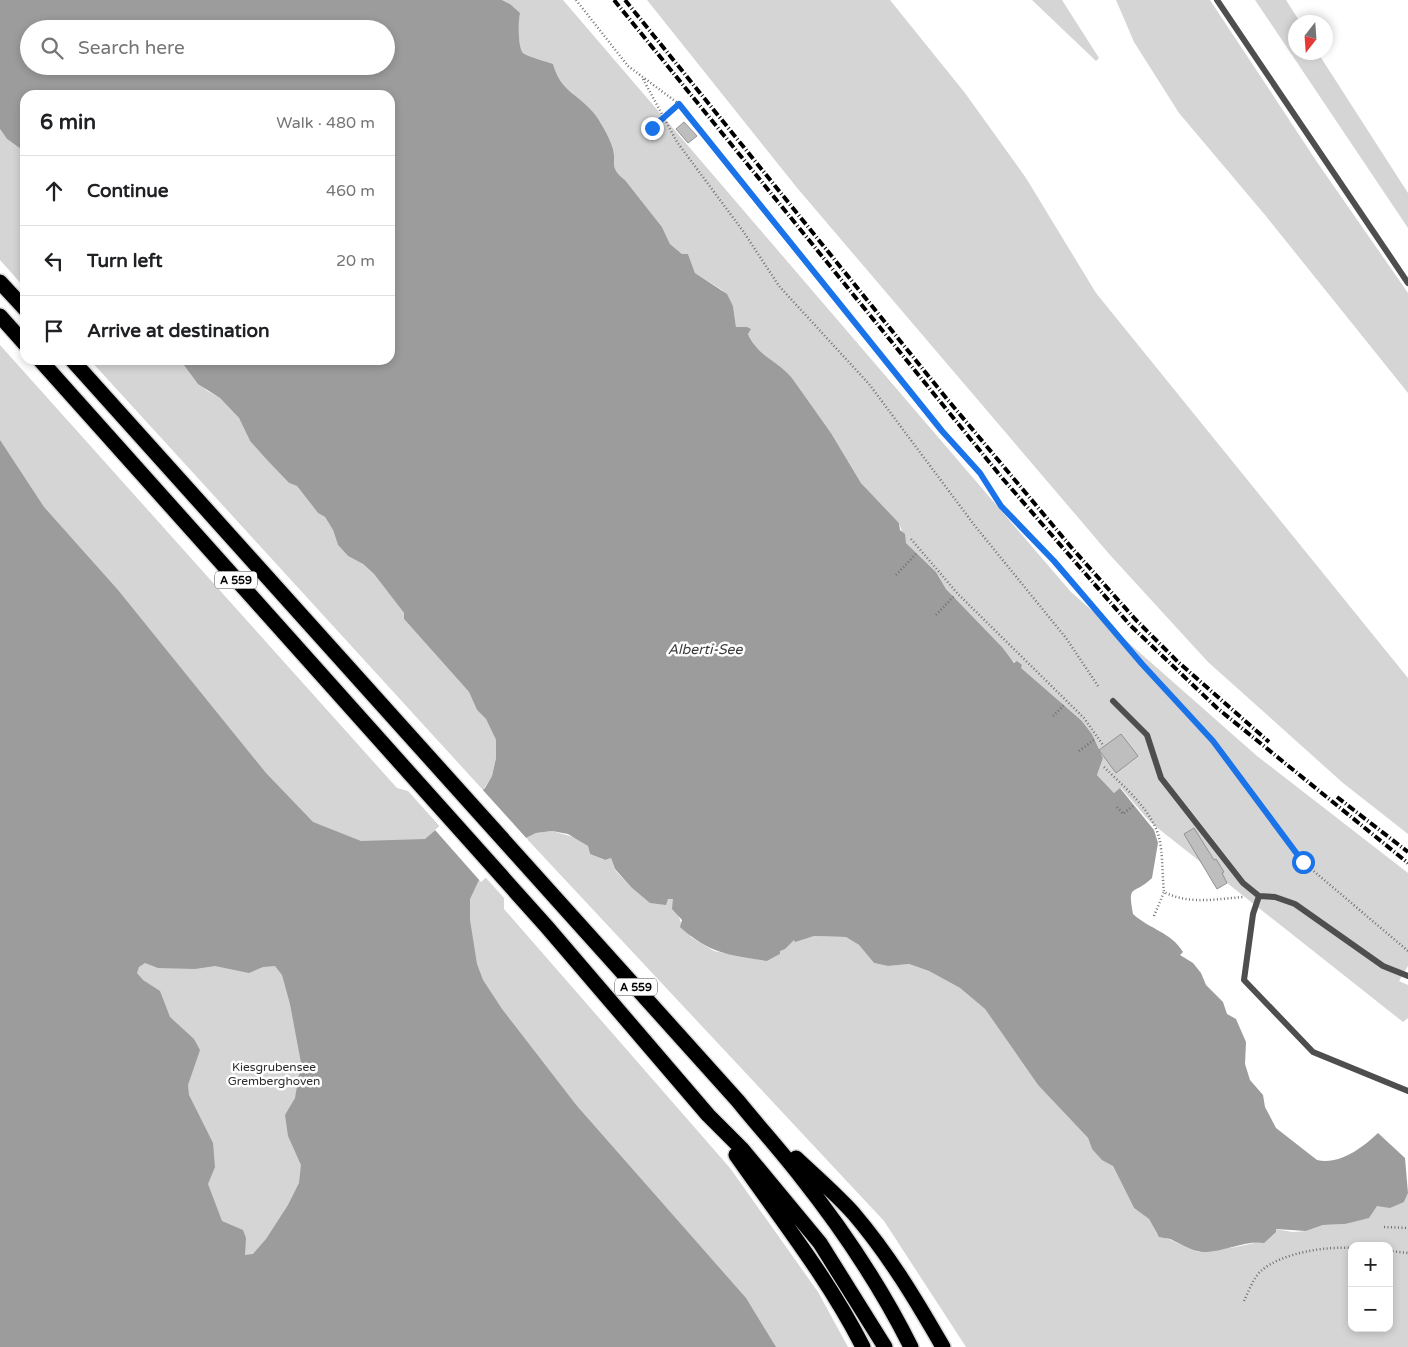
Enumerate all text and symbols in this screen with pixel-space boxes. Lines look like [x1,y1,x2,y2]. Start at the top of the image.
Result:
north arrow [1288,15,1333,60]
search box [20,20,395,75]
icon: search [38,34,66,62]
text: Search here [78,37,185,59]
text: 6 min [40,110,96,135]
text: Walk · 480 m [276,113,375,133]
route end [641,117,664,140]
icon: ahead [40,177,68,205]
text: Continue [87,180,169,202]
text: 460 m [326,181,375,201]
icon: left [40,247,68,275]
text: Turn left [87,250,163,272]
text: 20 m [336,251,375,271]
icon: arrive [40,317,68,345]
text: Arrive at destination [87,320,270,342]
road number: A 559 [215,572,257,588]
water label: Alberti-See [668,641,743,658]
route start [1292,851,1315,874]
road number: A 559 [615,979,657,996]
park label: Kiesgrubensee Gremberghoven [228,1060,320,1088]
map controls [1348,1242,1393,1332]
button: + [1348,1242,1393,1287]
button: − [1348,1287,1393,1332]

